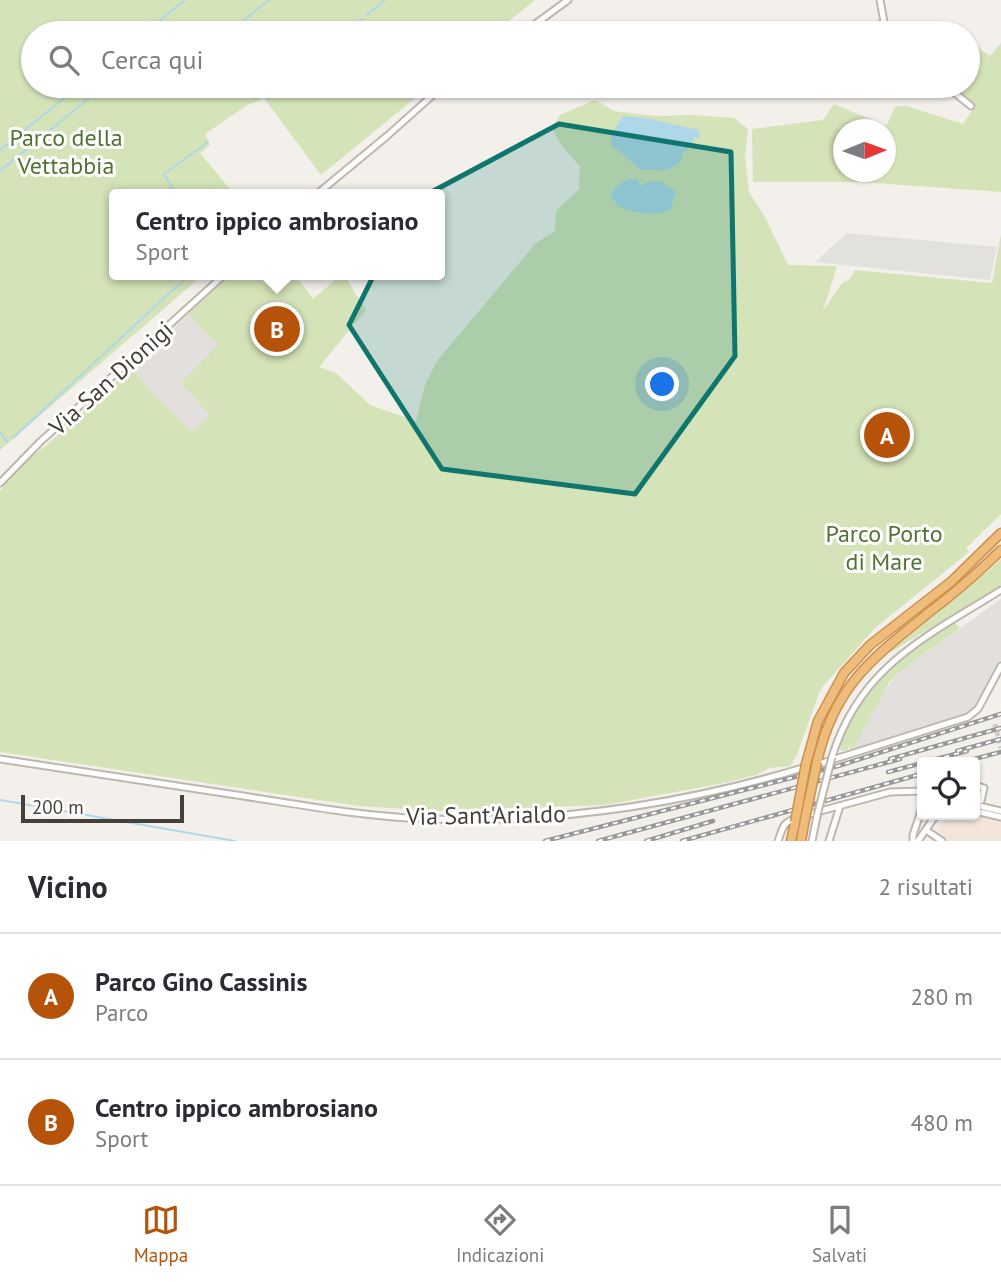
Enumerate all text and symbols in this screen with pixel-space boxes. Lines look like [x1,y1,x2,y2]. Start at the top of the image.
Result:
search box [21,21,980,98]
icon: search [45,41,83,79]
text: Cerca qui [101,43,204,76]
north arrow [833,119,896,182]
park label: Parco della Vettabbia [9,122,123,181]
popup [109,189,445,280]
text: Centro ippico ambrosiano [136,204,418,237]
text: Sport [136,237,189,266]
pin: B [254,303,300,355]
street label: Via San Dionigi [42,314,179,443]
your location [645,367,679,401]
pin: A [864,409,910,461]
park label: Parco Porto di Mare [825,518,943,577]
map controls [917,757,980,820]
button: locate [917,757,980,820]
scale bar [21,792,184,824]
text: 200 m [32,795,84,819]
street label: Via Sant'Arialdo [405,798,566,832]
text: Vicino [28,867,108,906]
text: 2 risultati [878,872,973,901]
text: Parco Gino Cassinis [95,965,308,998]
text: A [44,982,58,1011]
text: 280 m [911,982,973,1011]
text: Parco [95,998,148,1027]
text: Centro ippico ambrosiano [95,1091,378,1124]
text: B [44,1108,58,1137]
text: 480 m [911,1108,973,1137]
text: Sport [95,1124,148,1153]
tab: Mappa [134,1201,188,1267]
tab: Indicazioni [456,1201,544,1267]
tab: Salvati [812,1201,867,1267]

